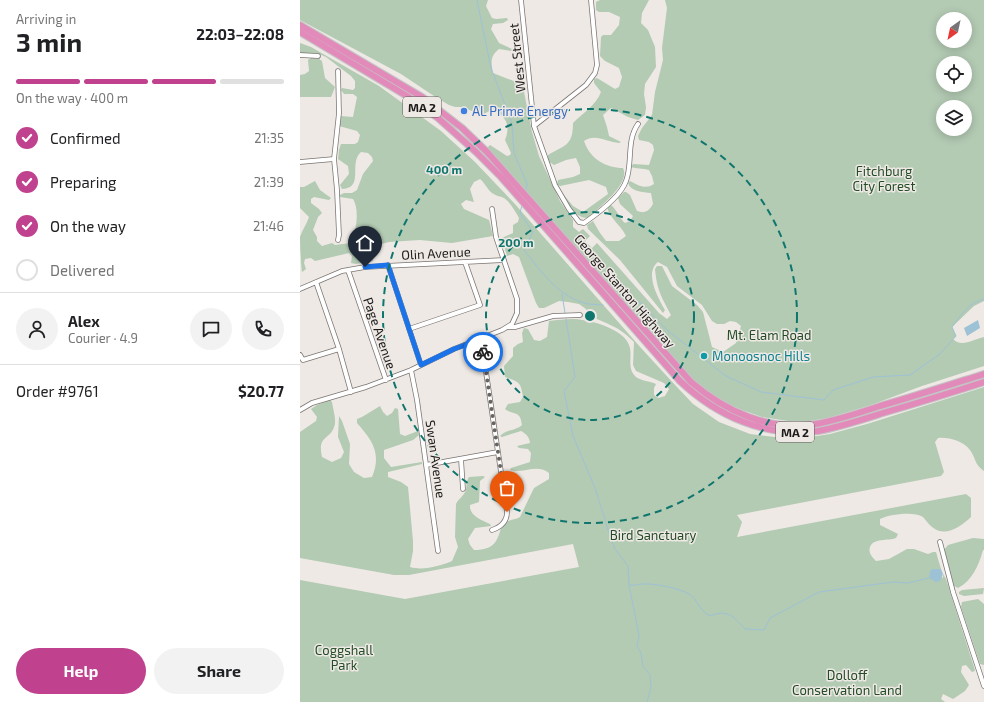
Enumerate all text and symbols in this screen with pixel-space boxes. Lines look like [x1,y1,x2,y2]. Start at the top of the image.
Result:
text: Arriving in [16,11,76,27]
north arrow [936,12,972,48]
map controls [936,12,972,136]
street label: West Street [505,22,529,93]
text: 22:03–22:08 [196,25,284,43]
text: 3 min [16,26,82,57]
button: locate [936,56,972,92]
text: On the way · 400 m [16,90,128,106]
road number: MA 2 [403,97,441,117]
button: layers [936,100,972,136]
place label: AL Prime Energy [472,103,568,119]
marker: AL Prime Energy [459,106,469,116]
icon: check [16,127,38,149]
text: Confirmed [50,129,121,147]
text: 21:35 [254,130,284,146]
text: 400 m [426,162,462,176]
park label: Fitchburg City Forest [853,163,915,194]
icon: check [16,171,38,193]
text: Preparing [50,173,116,191]
text: 21:39 [254,174,284,190]
icon: check [16,215,38,237]
text: On the way [50,217,126,235]
text: 21:46 [253,218,284,234]
pin [348,226,382,267]
street label: George Stanton Highway [571,231,679,351]
icon: home [354,232,376,254]
text: 200 m [498,235,534,249]
street label: Olin Avenue [401,243,471,263]
text: Delivered [50,261,115,279]
street label: Page Avenue [360,295,400,371]
button: person [16,308,58,350]
button: chat [190,308,232,350]
button: phone [242,308,284,350]
centre of rings [583,309,597,323]
text: Alex [68,312,100,330]
park label: Mt. Elam Road [727,327,811,343]
text: Courier · 4.9 [68,330,138,346]
courier [463,332,503,372]
icon: bike [472,341,494,363]
place label: Monoosnoc Hills [712,348,810,364]
marker: Monoosnoc Hills [699,351,709,361]
text: Order #9761 [16,382,99,400]
text: $20.77 [238,382,284,400]
street label: Swan Avenue [423,419,449,499]
road number: MA 2 [776,422,814,442]
pin [490,471,524,512]
icon: bag [496,477,518,499]
park label: Bird Sanctuary [610,527,696,543]
park label: Coggshall Park [315,642,373,673]
button: Help [16,648,146,694]
button: Share [154,648,284,694]
park label: Dolloff Conservation Land [792,667,902,698]

